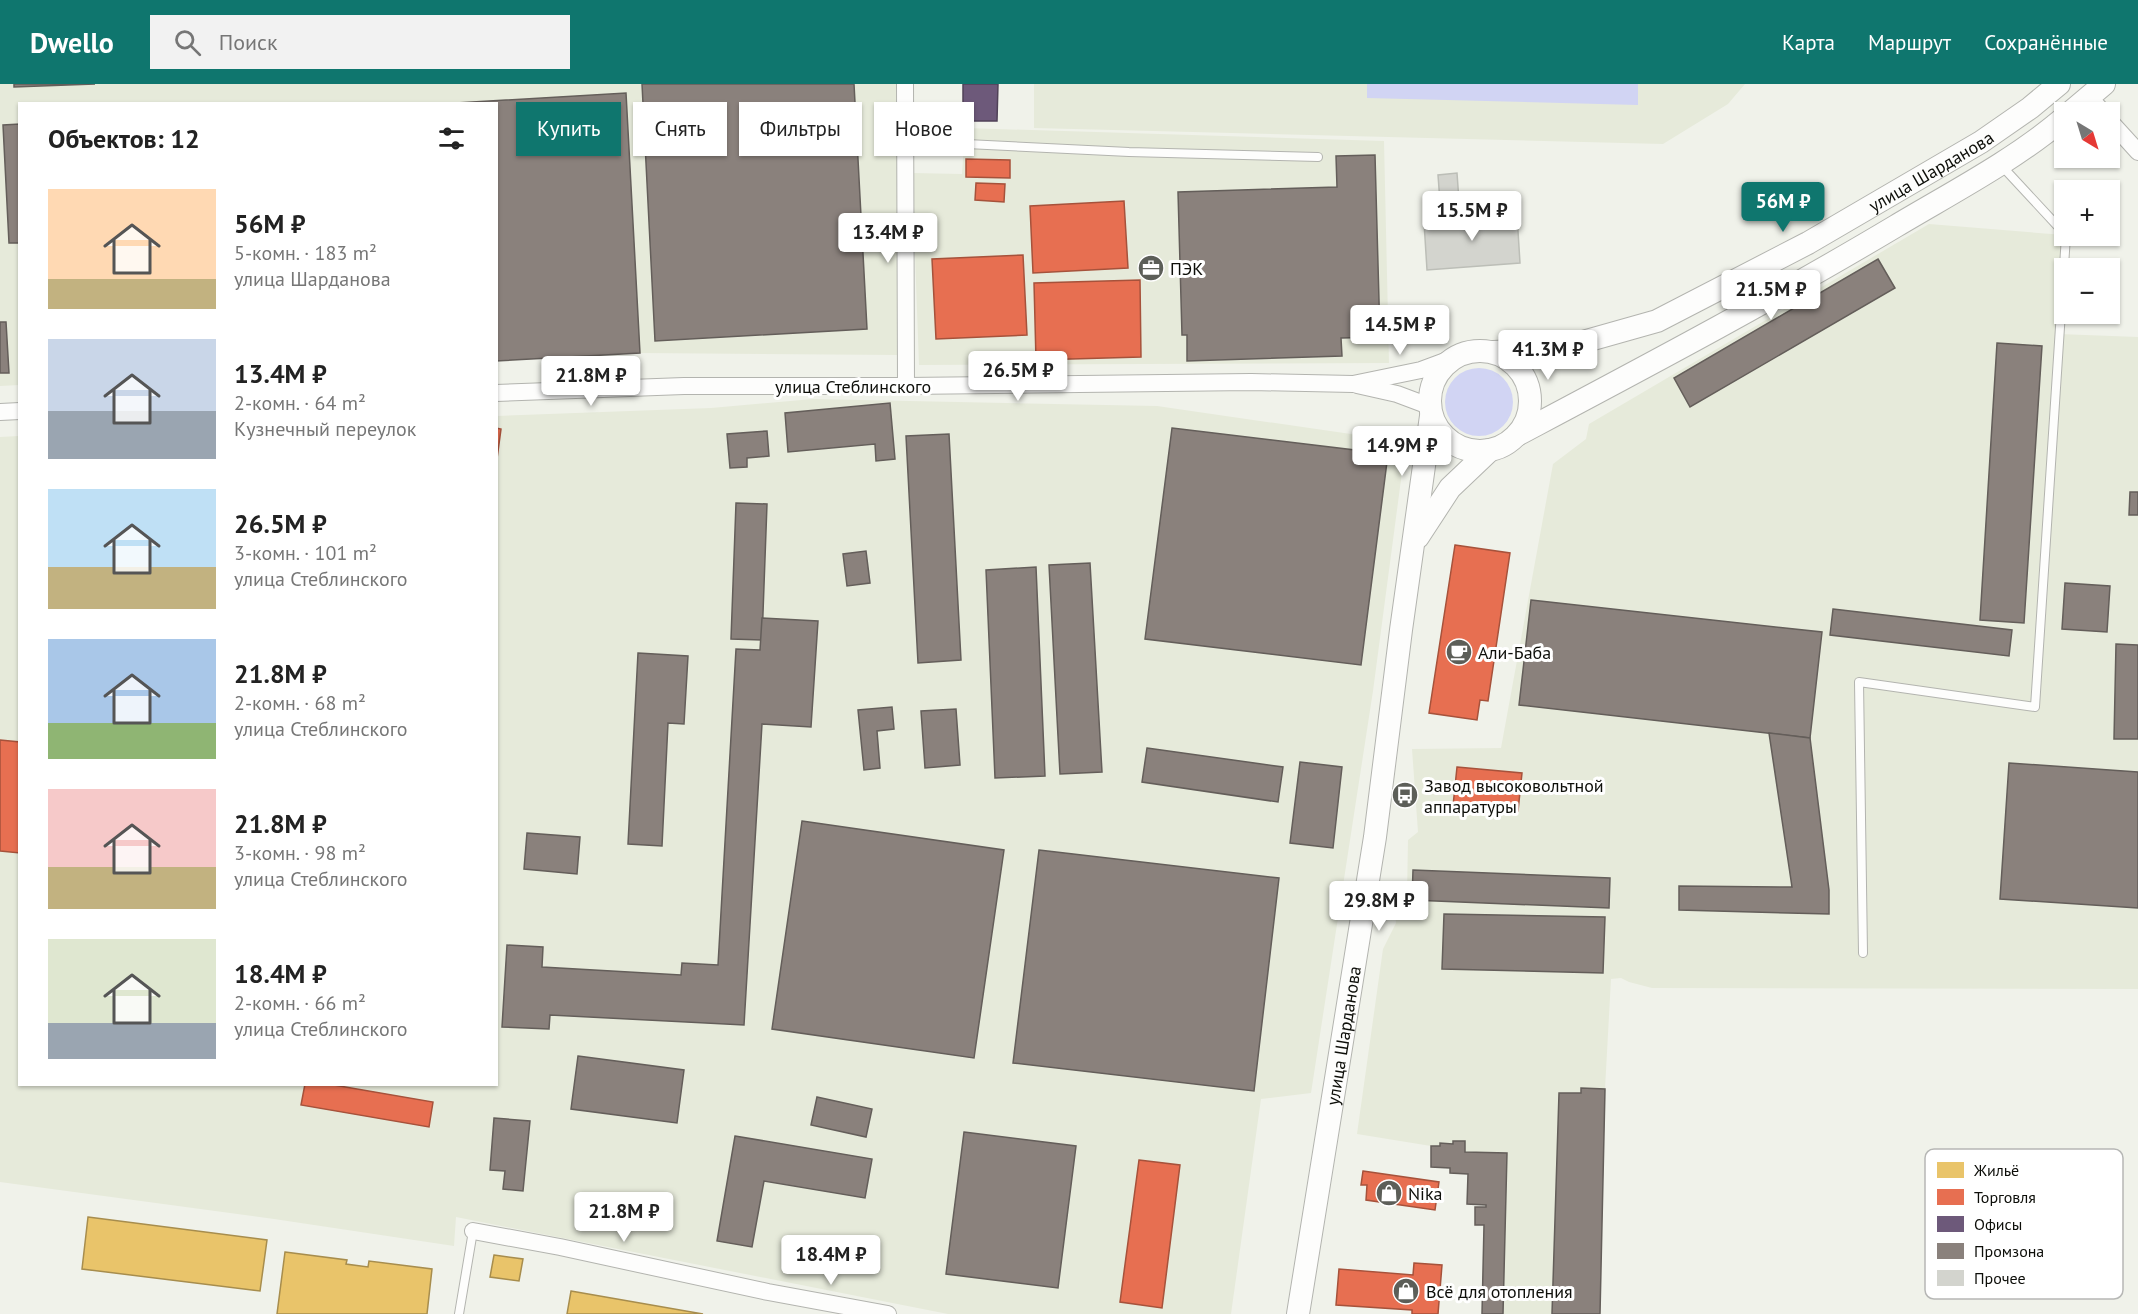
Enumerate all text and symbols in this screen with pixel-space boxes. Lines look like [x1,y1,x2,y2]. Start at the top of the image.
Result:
search box [150,15,570,69]
text: Dwello [30,24,114,61]
icon: search [171,26,204,59]
text: Поиск [219,28,278,56]
text: Карта [1782,29,1835,56]
text: Маршрут [1868,29,1951,56]
text: Сохранённые [1984,29,2108,56]
chip: Купить [516,102,621,156]
chip: Снять [633,102,727,156]
chip: Фильтры [739,102,862,156]
chip: Новое [874,102,974,156]
north arrow [2054,102,2120,168]
map controls [2054,102,2120,324]
text: Объектов: 12 [48,122,200,155]
icon: filters [435,122,468,155]
street label: улица Шарданова [1864,125,1998,217]
button: + [2054,180,2120,246]
pin: 56M ₽ [1741,182,1825,233]
text: 56M ₽ [1755,188,1811,214]
pin: 15.5M ₽ [1417,191,1527,242]
text: 15.5M ₽ [1436,197,1508,223]
text: 56M ₽ [234,207,306,240]
icon: home [96,213,168,285]
pin: 13.4M ₽ [833,213,943,264]
text: 13.4M ₽ [852,219,924,245]
text: 5-комн. · 183 m² [234,240,377,266]
office icon: ПЭК [1136,253,1166,283]
place label: ПЭК [1170,257,1203,280]
button: − [2054,258,2120,324]
text: улица Шарданова [234,266,391,292]
pin: 21.5M ₽ [1716,270,1826,321]
text: 21.5M ₽ [1735,276,1807,302]
pin: 14.5M ₽ [1345,305,1455,356]
text: 14.5M ₽ [1364,311,1436,337]
pin: 41.3M ₽ [1493,330,1603,381]
text: 41.3M ₽ [1512,336,1584,362]
pin: 26.5M ₽ [963,351,1073,402]
pin: 21.8M ₽ [536,356,646,407]
text: 13.4M ₽ [234,357,327,390]
text: 26.5M ₽ [982,357,1054,383]
text: 21.8M ₽ [555,362,627,388]
icon: home [96,363,168,435]
street label: улица Стеблинского [775,375,931,398]
text: 2-комн. · 64 m² [234,390,366,416]
text: Кузнечный переулок [234,416,416,442]
pin: 14.9M ₽ [1347,426,1457,477]
text: 14.9M ₽ [1366,432,1438,458]
text: 26.5M ₽ [234,507,327,540]
icon: home [96,513,168,585]
text: 3-комн. · 101 m² [234,540,377,566]
text: улица Стеблинского [234,566,407,592]
cafe icon: Али-Баба [1444,637,1474,667]
place label: Али-Баба [1478,641,1551,664]
text: 21.8M ₽ [234,657,327,690]
icon: home [96,663,168,735]
text: 2-комн. · 68 m² [234,690,366,716]
text: улица Стеблинского [234,716,407,742]
place label: Завод высоковольтной аппаратуры [1424,774,1604,818]
bus stop icon: Завод высоковольтной аппаратуры [1390,780,1420,810]
text: 21.8M ₽ [234,807,327,840]
icon: home [96,813,168,885]
text: 3-комн. · 98 m² [234,840,366,866]
text: улица Стеблинского [234,866,407,892]
pin: 29.8M ₽ [1324,881,1434,932]
text: 29.8M ₽ [1343,887,1415,913]
text: 18.4M ₽ [234,957,327,990]
icon: home [96,963,168,1035]
street label: улица Шарданова [1320,964,1366,1107]
text: 2-комн. · 66 m² [234,990,366,1016]
text: улица Стеблинского [234,1016,407,1042]
legend [1925,1149,2123,1299]
text: Жильё [1973,1160,2019,1180]
shop icon: Nika [1374,1178,1404,1208]
place label: Nika [1408,1182,1443,1205]
text: Торговля [1974,1187,2036,1207]
pin: 21.8M ₽ [569,1192,679,1243]
text: 21.8M ₽ [588,1198,660,1224]
text: Офисы [1974,1214,2022,1234]
pin: 18.4M ₽ [776,1235,886,1286]
text: 18.4M ₽ [795,1241,867,1267]
text: Промзона [1974,1241,2044,1261]
text: Прочее [1974,1268,2026,1288]
shop icon: Всё для отопления [1391,1276,1421,1306]
place label: Всё для отопления [1426,1280,1573,1303]

